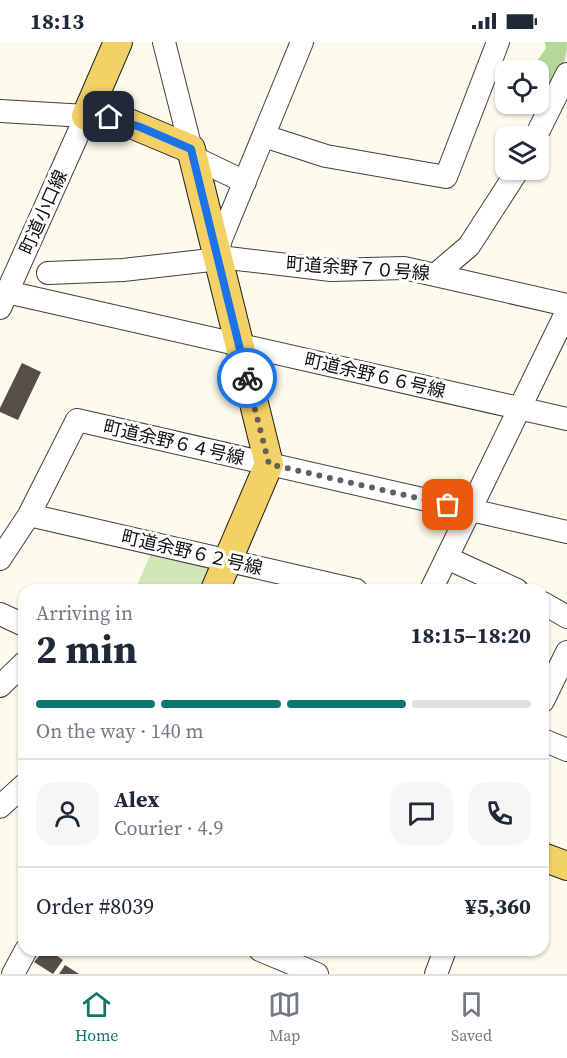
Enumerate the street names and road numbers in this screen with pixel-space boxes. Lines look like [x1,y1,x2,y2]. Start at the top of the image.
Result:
street label: 町道小口線 [13,166,73,258]
street label: 町道余野７０号線 [285,251,431,285]
street label: 町道余野６６号線 [302,347,448,403]
street label: 町道余野６４号線 [101,414,247,470]
street label: 町道余野６２号線 [119,524,265,580]

